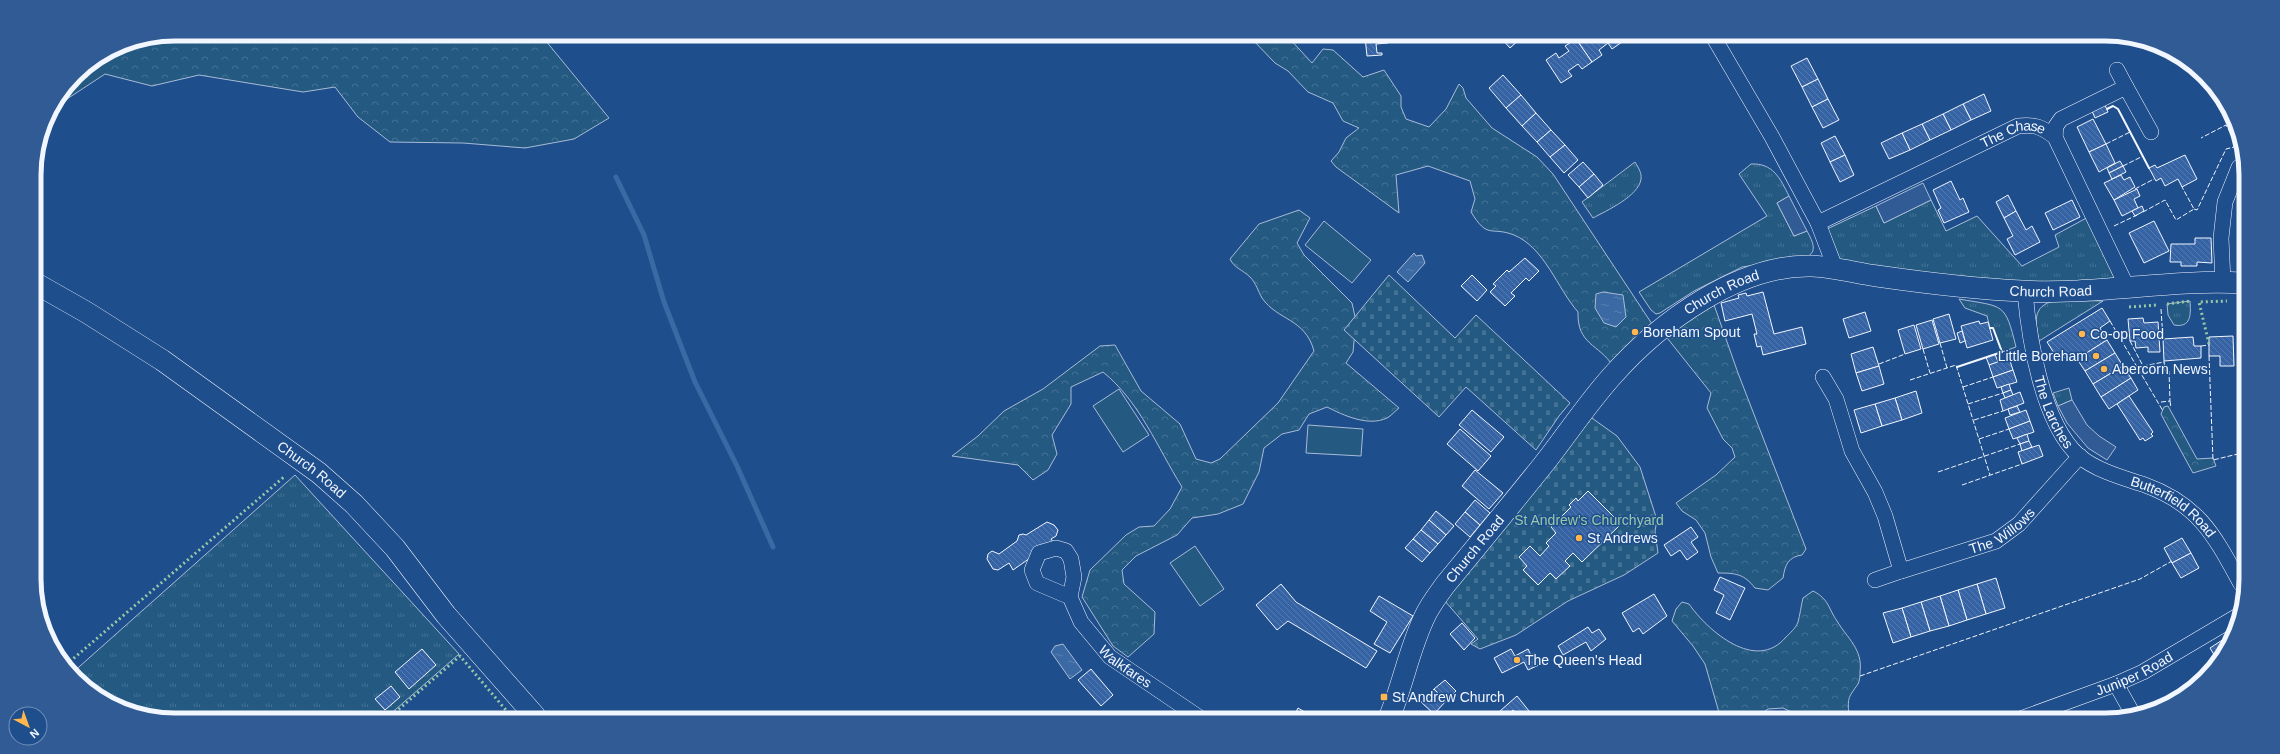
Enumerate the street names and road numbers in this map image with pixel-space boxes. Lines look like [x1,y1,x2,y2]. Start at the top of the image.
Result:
street label: The Chase [1978,117,2048,151]
street label: Church Road [1681,266,1761,318]
street label: Church Road [2009,282,2093,300]
street label: The Larches [2031,374,2077,451]
street label: Church Road [274,438,349,501]
street label: Butterfield Road [2129,473,2219,540]
street label: The Willows [1967,504,2038,557]
street label: Church Road [1442,512,1507,586]
street label: Walkfares [1096,642,1155,691]
street label: Juniper Road [2094,648,2175,699]

